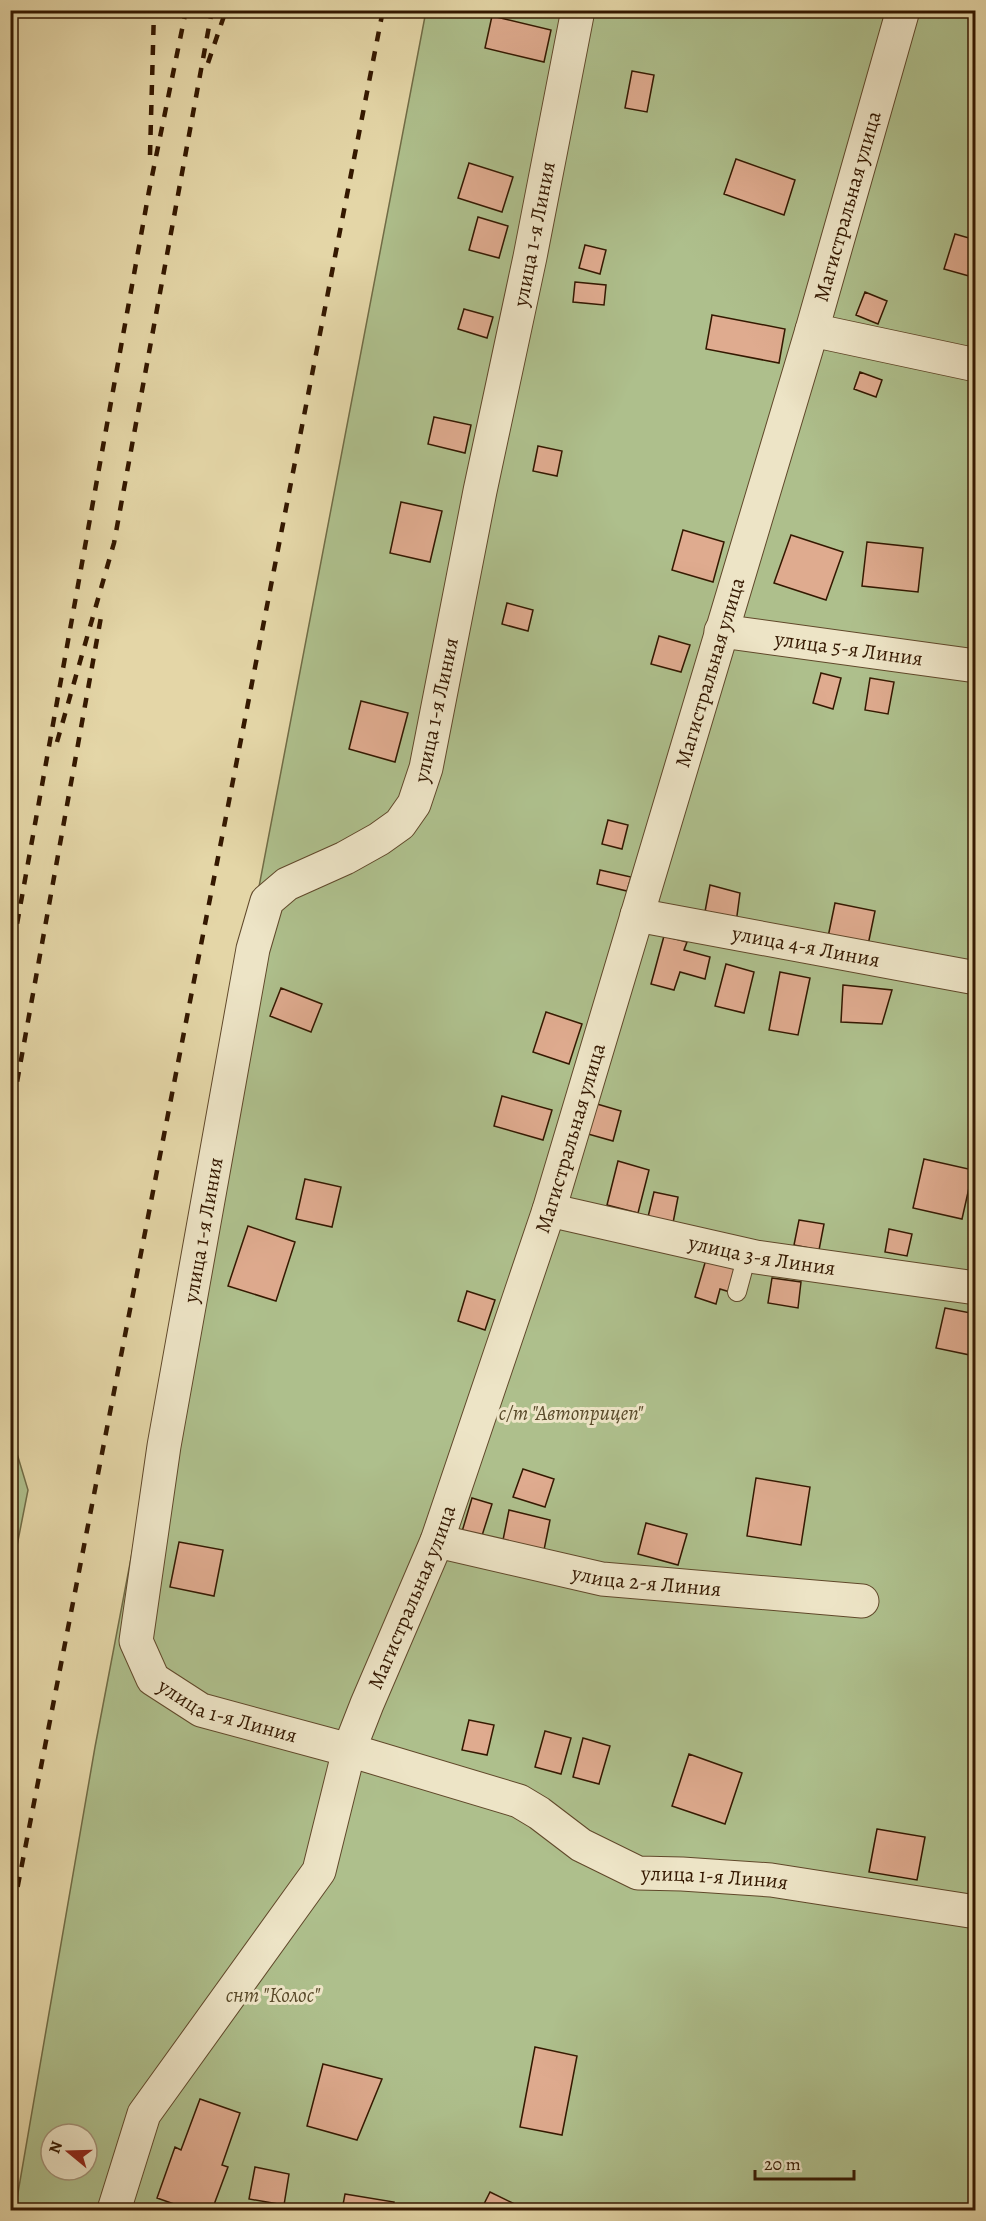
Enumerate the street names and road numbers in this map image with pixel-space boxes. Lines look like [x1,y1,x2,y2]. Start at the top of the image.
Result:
street label: Магистральная улица [807,107,888,305]
street label: улица 1-я Линия [506,159,562,310]
street label: Магистральная улица [668,574,751,771]
street label: улица 5-я Линия [772,624,925,673]
street label: улица 1-я Линия [407,635,465,786]
street label: улица 4-я Линия [729,919,882,974]
street label: Магистральная улица [528,1039,612,1237]
street label: улица 1-я Линия [176,1155,230,1306]
street label: улица 3-я Линия [685,1228,837,1282]
street label: Магистральная улица [361,1501,462,1694]
street label: улица 2-я Линия [568,1558,723,1603]
street label: улица 1-я Линия [152,1671,300,1749]
street label: улица 1-я Линия [640,1859,790,1897]

